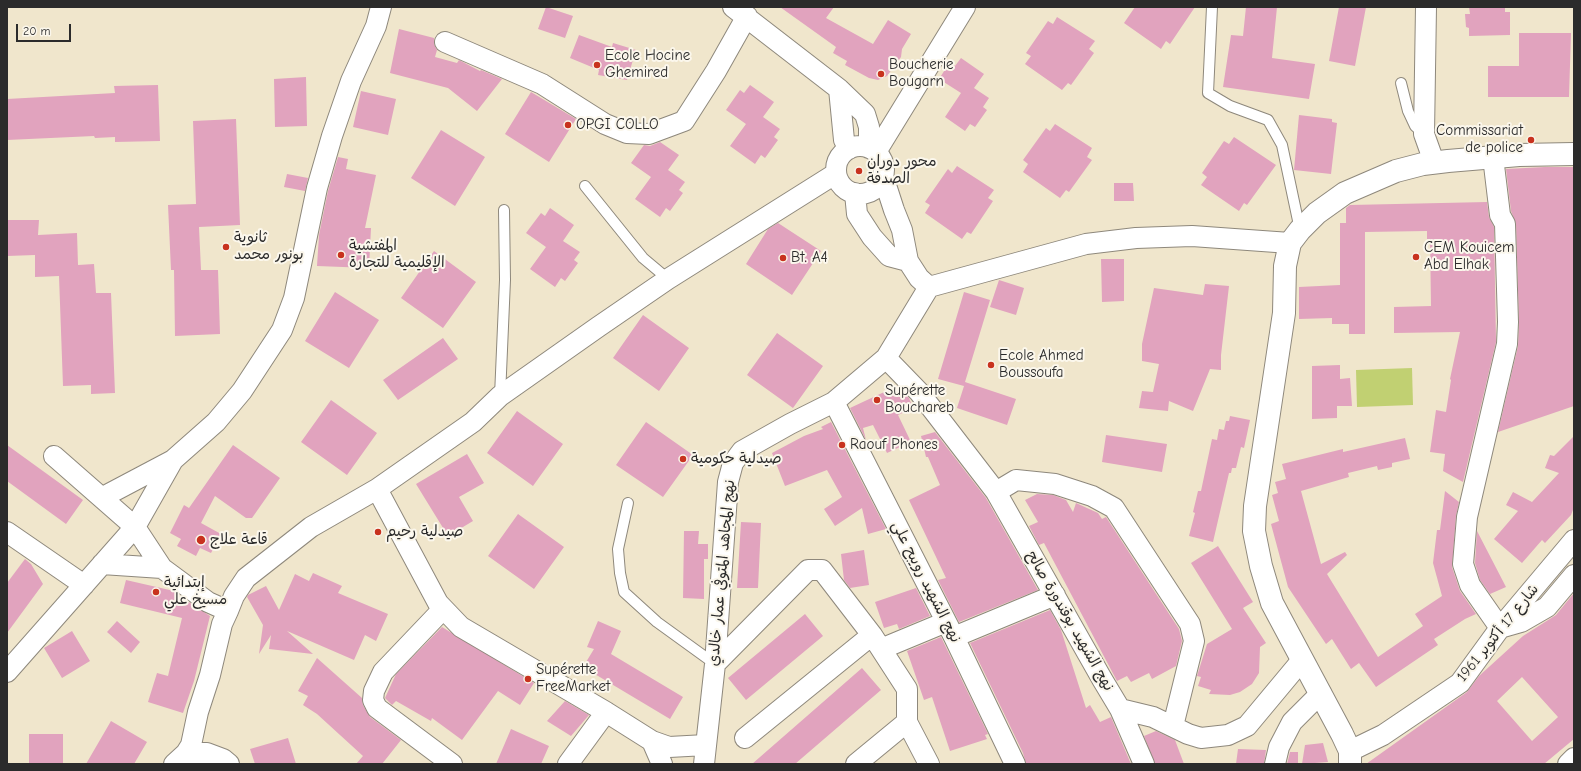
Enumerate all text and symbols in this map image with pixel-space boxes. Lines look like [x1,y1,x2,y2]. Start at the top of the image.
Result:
scale bar [18,16,73,42]
text: 20 m [23,24,51,38]
place label: Ecole Hocine Ghemired [605,47,690,82]
place label: Boucherie Bougarn [889,56,954,91]
marker: Ecole Hocine Ghemired [592,60,602,70]
marker: Boucherie Bougarn [876,69,886,79]
place label: OPGI COLLO [576,116,659,134]
marker: OPGI COLLO [563,120,573,130]
place label: Commissariat de police [1436,122,1523,157]
marker: Commissariat de police [1526,135,1536,145]
place label: محور دوران الصدفة [867,153,937,188]
marker: محور دوران الصدفة [854,166,864,176]
place label: ثانوية بونور محمد [234,229,304,264]
place label: المفتشية الإقليمية للتجارة [349,237,445,272]
place label: CEM Kouicem Abd Elhak [1424,239,1514,274]
marker: ثانوية بونور محمد [221,242,231,252]
place label: Bt. A4 [791,249,828,267]
marker: المفتشية الإقليمية للتجارة [336,250,346,260]
marker: CEM Kouicem Abd Elhak [1411,252,1421,262]
marker: Bt. A4 [778,253,788,263]
place label: Ecole Ahmed Boussoufa [999,347,1084,382]
marker: Ecole Ahmed Boussoufa [986,360,996,370]
place label: Supérette Bouchareb [885,382,954,417]
marker: Supérette Bouchareb [872,395,882,405]
place label: Raouf Phones [850,436,938,454]
marker: Raouf Phones [837,440,847,450]
place label: صيدلية حكومية [691,450,781,468]
marker: صيدلية حكومية [678,454,688,464]
street label: نهج المجاهد المتوفي عمار خالدي [705,479,739,667]
street label: نهج الشهيد رويبح علي [888,518,964,646]
place label: صيدلية رحيم [386,523,463,541]
marker: صيدلية رحيم [373,527,383,537]
place label: قاعة علاج [210,531,268,549]
marker: قاعة علاج [195,534,207,546]
street label: نهج الشهيد بوقندورة صالح [1022,548,1118,694]
place label: إبتدائية مسيخ علي [164,574,227,609]
street label: شارع 17 أكتوبر 1961 [1453,581,1543,685]
marker: إبتدائية مسيخ علي [151,587,161,597]
place label: Supérette FreeMarket [536,661,610,696]
marker: Supérette FreeMarket [523,674,533,684]

